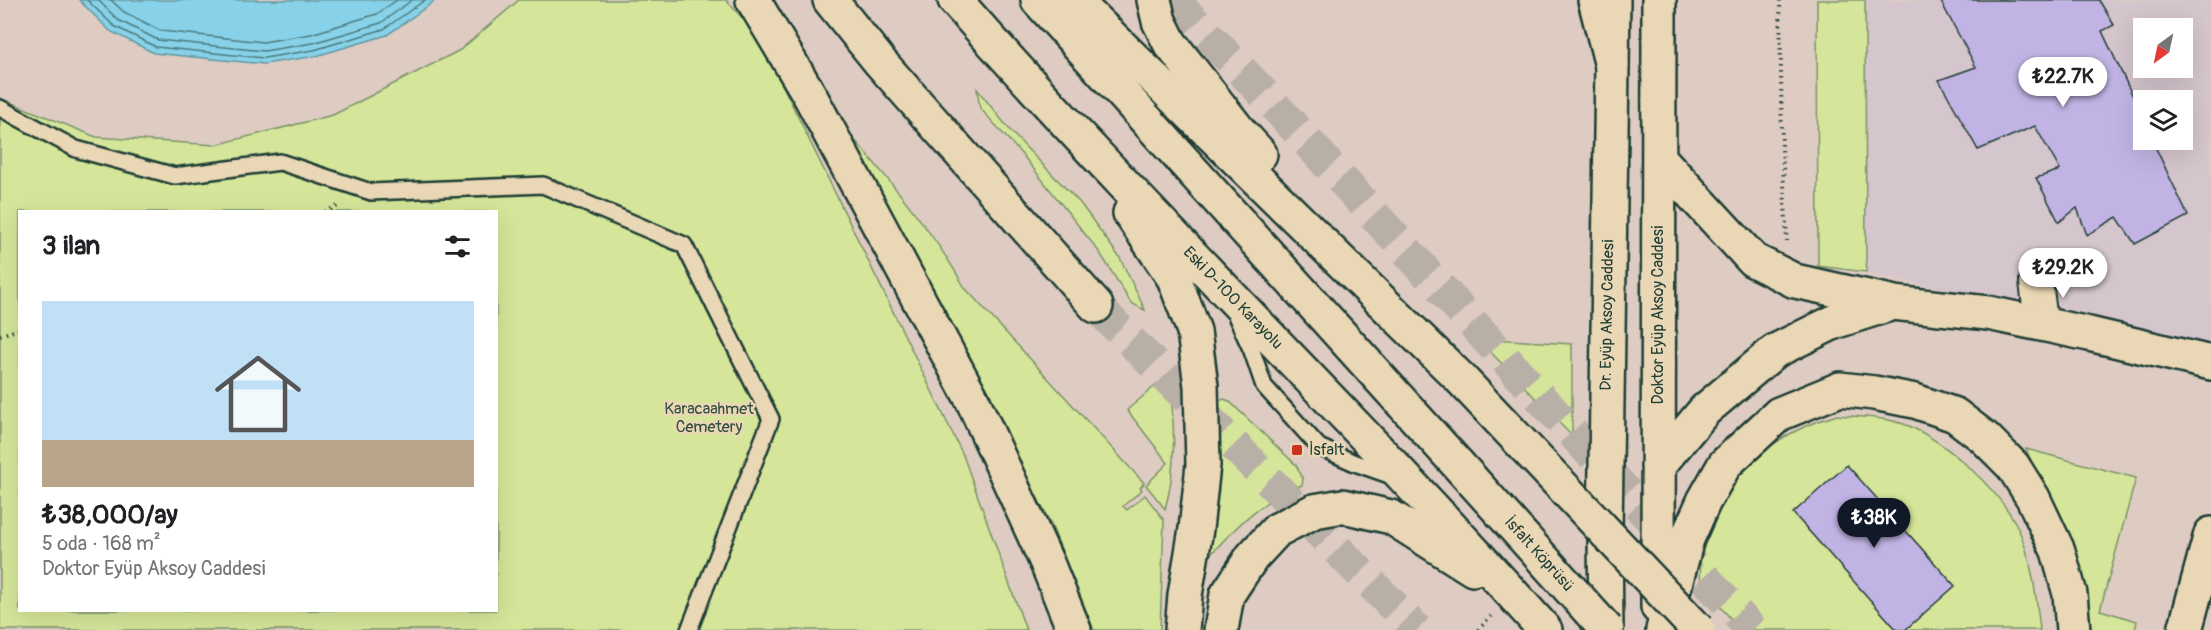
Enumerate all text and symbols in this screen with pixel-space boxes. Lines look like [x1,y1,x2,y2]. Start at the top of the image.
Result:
north arrow [2133,18,2193,78]
map controls [2133,18,2193,150]
pin: ₺22.7K [2014,57,2112,108]
text: ₺22.7K [2032,64,2094,89]
button: layers [2133,90,2193,150]
street label: Doktor Eyüp Aksoy Caddesi [1648,225,1668,404]
text: 3 ilan [42,230,100,262]
icon: filters [441,230,474,263]
street label: Dr. Eyüp Aksoy Caddesi [1596,239,1618,391]
street label: Eski D-100 Karayolu [1179,242,1287,354]
pin: ₺29.2K [2014,248,2112,299]
text: ₺29.2K [2032,255,2094,280]
icon: home [204,340,312,448]
park label: Karacaahmet Cemetery [664,399,754,437]
place label: İsfalt [1309,440,1345,460]
marker: İsfalt [1290,443,1304,457]
pin: ₺38K [1838,498,1910,549]
text: ₺38,000/ay [42,499,178,531]
text: ₺38K [1851,505,1897,530]
street label: İsfalt Köprüsü [1500,512,1578,596]
text: 5 oda · 168 m² [42,531,161,556]
text: Doktor Eyüp Aksoy Caddesi [42,556,266,581]

